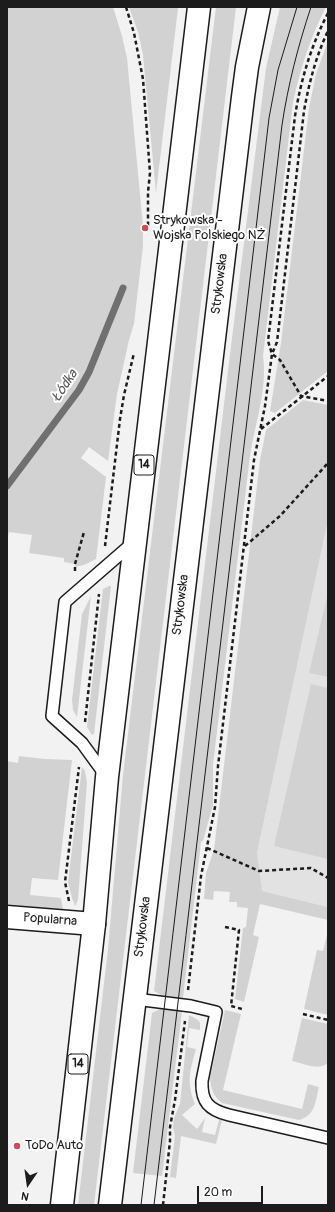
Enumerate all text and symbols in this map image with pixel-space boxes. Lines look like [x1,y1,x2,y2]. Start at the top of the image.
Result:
place label: Strykowska - Wojska Polskiego NŻ [153,213,266,244]
marker: Strykowska - Wojska Polskiego NŻ [140,223,150,233]
street label: Strykowska [209,253,231,315]
water label: Łódka [48,367,82,405]
road number: 14 [134,455,154,475]
street label: Strykowska [170,574,192,636]
street label: Strykowska [132,896,154,958]
street label: Popularna [22,910,78,930]
road number: 14 [68,1054,88,1074]
place label: ToDo Auto [25,1138,83,1154]
marker: ToDo Auto [12,1141,22,1151]
north arrow [8,1164,48,1204]
scale bar [199,1178,265,1204]
text: 20 m [204,1185,232,1200]
text: N [20,1189,30,1203]

